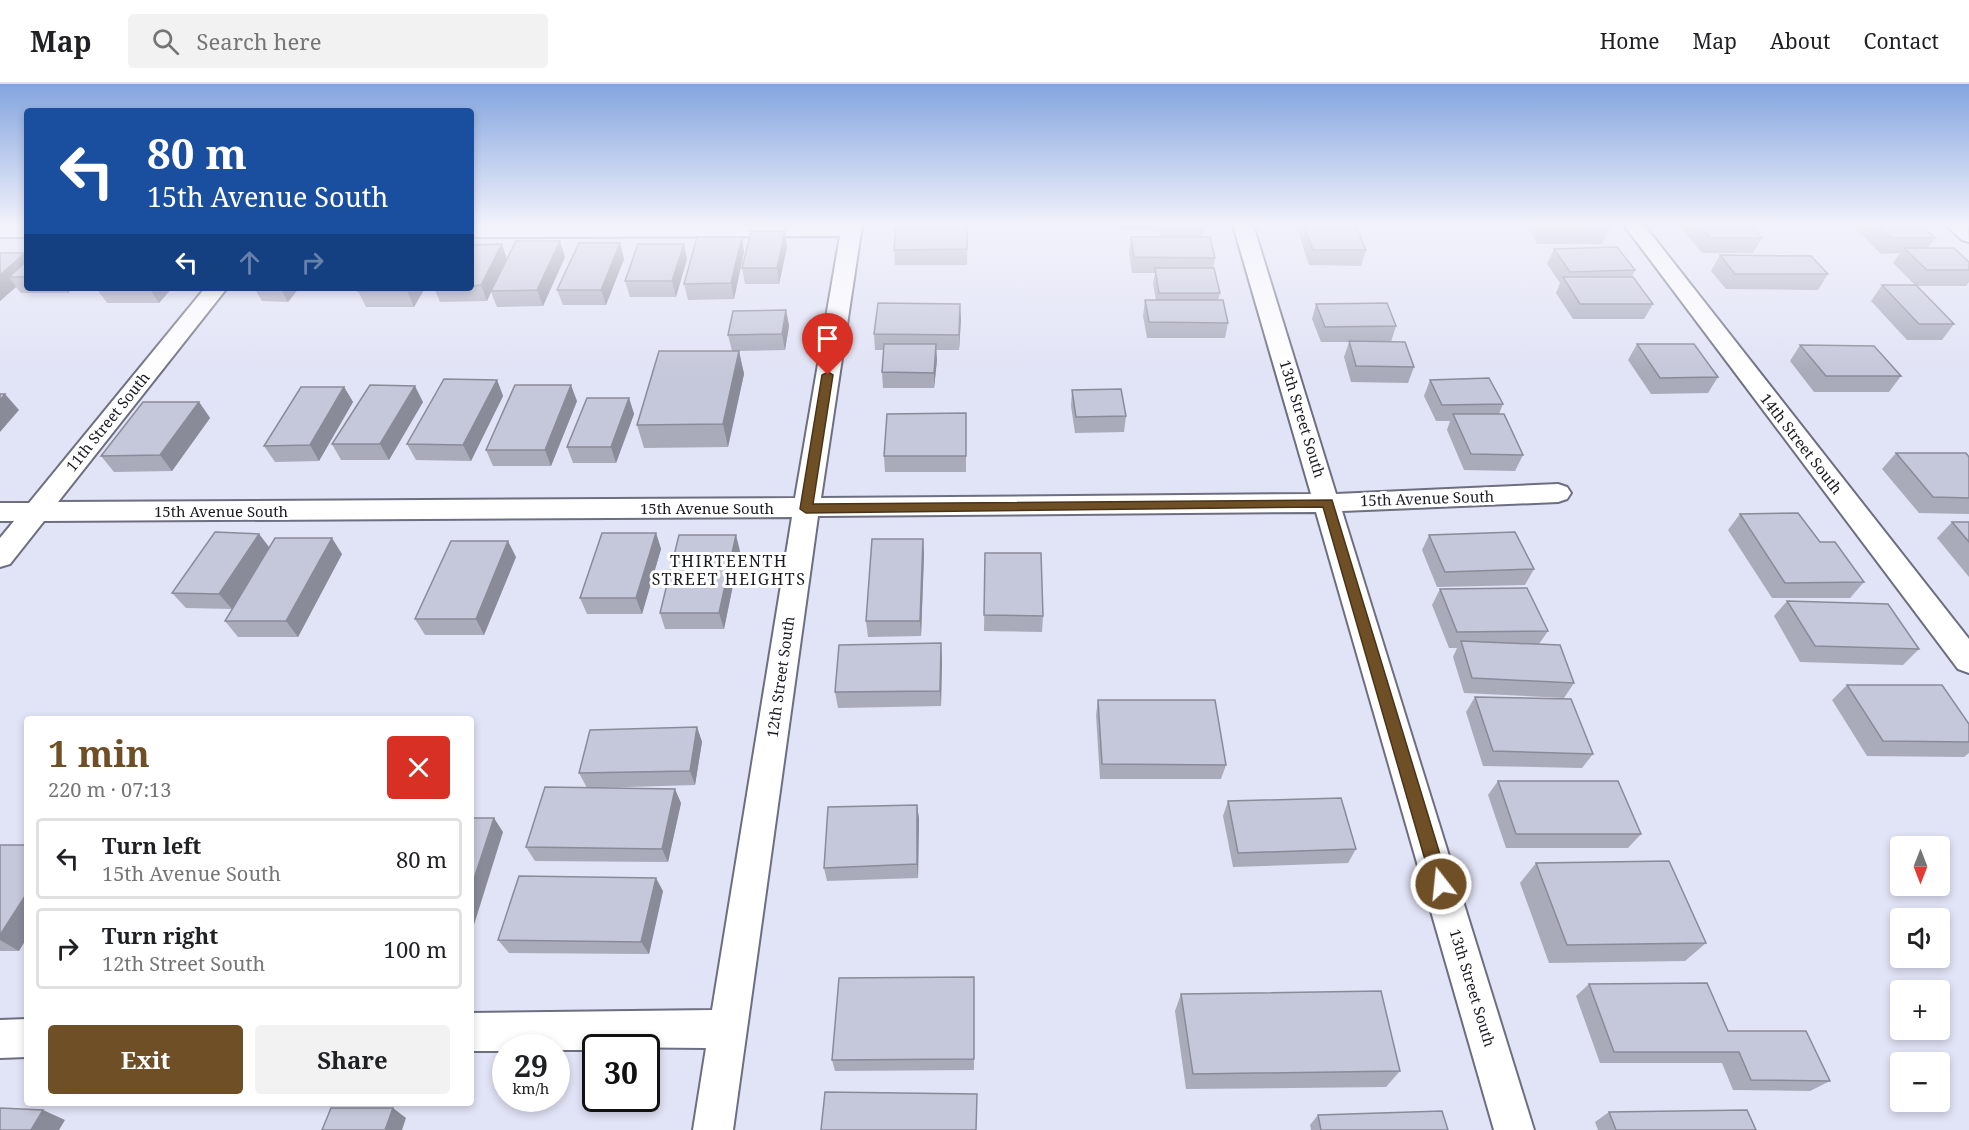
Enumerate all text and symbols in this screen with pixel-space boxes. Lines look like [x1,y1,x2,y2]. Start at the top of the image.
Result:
search box [128,14,548,68]
text: Map [30,22,92,60]
icon: search [149,25,182,58]
text: Search here [197,26,321,56]
text: Home [1600,27,1660,55]
text: Map [1693,27,1737,55]
text: About [1770,27,1831,55]
text: Contact [1864,27,1939,55]
text: 80 m [147,124,247,181]
icon: left [48,132,126,210]
text: 15th Avenue South [147,178,388,215]
icon: left [170,246,203,279]
icon: ahead [233,246,266,279]
icon: right [296,246,329,279]
pin [802,313,853,375]
icon: arrive [811,322,844,355]
street label: 13th Street South [1276,357,1331,481]
street label: 11th Street South [61,367,154,475]
street label: 14th Street South [1756,389,1848,498]
street label: 15th Avenue South [1360,486,1495,510]
street label: 15th Avenue South [640,498,775,518]
street label: 15th Avenue South [154,501,289,521]
district label: THIRTEENTH STREET HEIGHTS [652,550,806,590]
street label: 12th Street South [762,614,798,739]
text: 1 min [48,729,150,778]
button: close [387,736,450,799]
text: 220 m · 07:13 [48,776,171,803]
text: Turn left [102,830,201,860]
north arrow [1890,836,1950,896]
map controls [1890,836,1950,1112]
icon: left [51,842,84,875]
text: 80 m [396,844,447,874]
position arrow [1409,852,1473,916]
text: 15th Avenue South [102,860,281,887]
button: sound [1890,908,1950,968]
text: Turn right [102,920,218,950]
street label: 13th Street South [1446,926,1501,1050]
icon: right [51,932,84,965]
text: 100 m [384,934,447,964]
text: 12th Street South [102,950,265,977]
button: + [1890,980,1950,1040]
button: Exit [48,1025,243,1094]
button: Share [255,1025,450,1094]
speed limit sign: 30 [582,1034,660,1112]
text: 29 [514,1045,548,1086]
button: − [1890,1052,1950,1112]
text: km/h [513,1078,549,1098]

